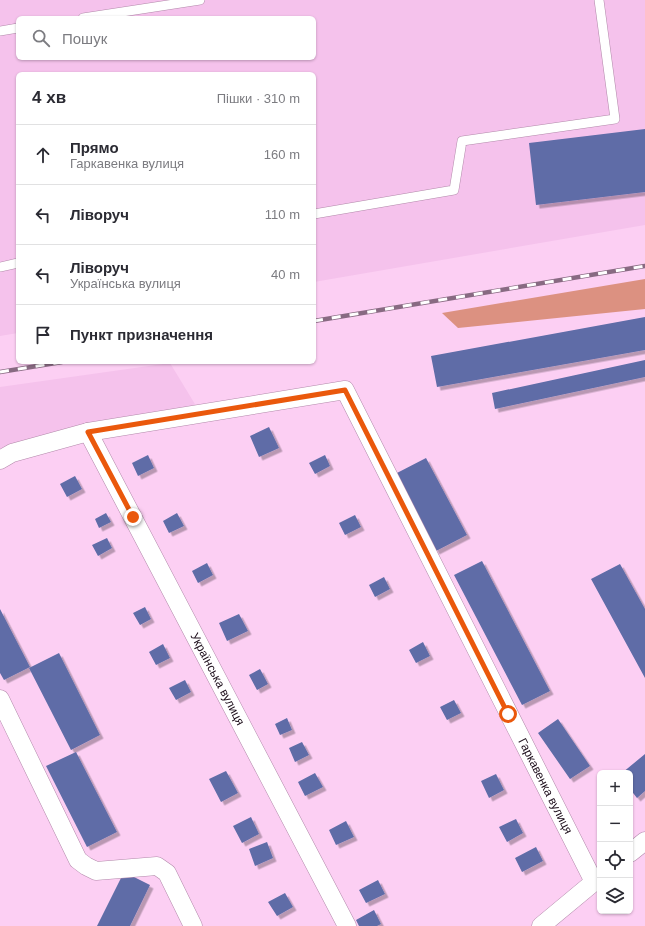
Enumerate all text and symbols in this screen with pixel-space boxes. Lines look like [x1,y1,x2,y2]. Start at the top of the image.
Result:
search box [16,16,316,60]
icon: search [30,27,52,49]
text: Пошук [62,30,107,47]
text: 4 хв [32,88,66,107]
text: Пішки · 310 m [217,91,300,106]
text: Прямо [70,139,119,156]
icon: ahead [32,144,54,166]
text: 160 m [264,147,300,162]
text: Гаркавенка вулиця [70,156,184,171]
icon: left [32,204,54,226]
text: Ліворуч [70,206,129,223]
text: 110 m [265,207,300,222]
text: Ліворуч [70,259,129,276]
icon: left [32,264,54,286]
text: 40 m [271,267,300,282]
text: Українська вулиця [70,276,181,291]
icon: arrive [32,324,54,346]
text: Пункт призначення [70,326,213,343]
route end [124,508,142,526]
street label: Українська вулиця [188,630,248,728]
route start [499,705,517,723]
street label: Гаркавенка вулиця [515,736,575,836]
map controls [597,770,633,914]
button: + [597,770,633,806]
button: − [597,806,633,842]
button: locate [597,842,633,878]
button: layers [597,878,633,914]

